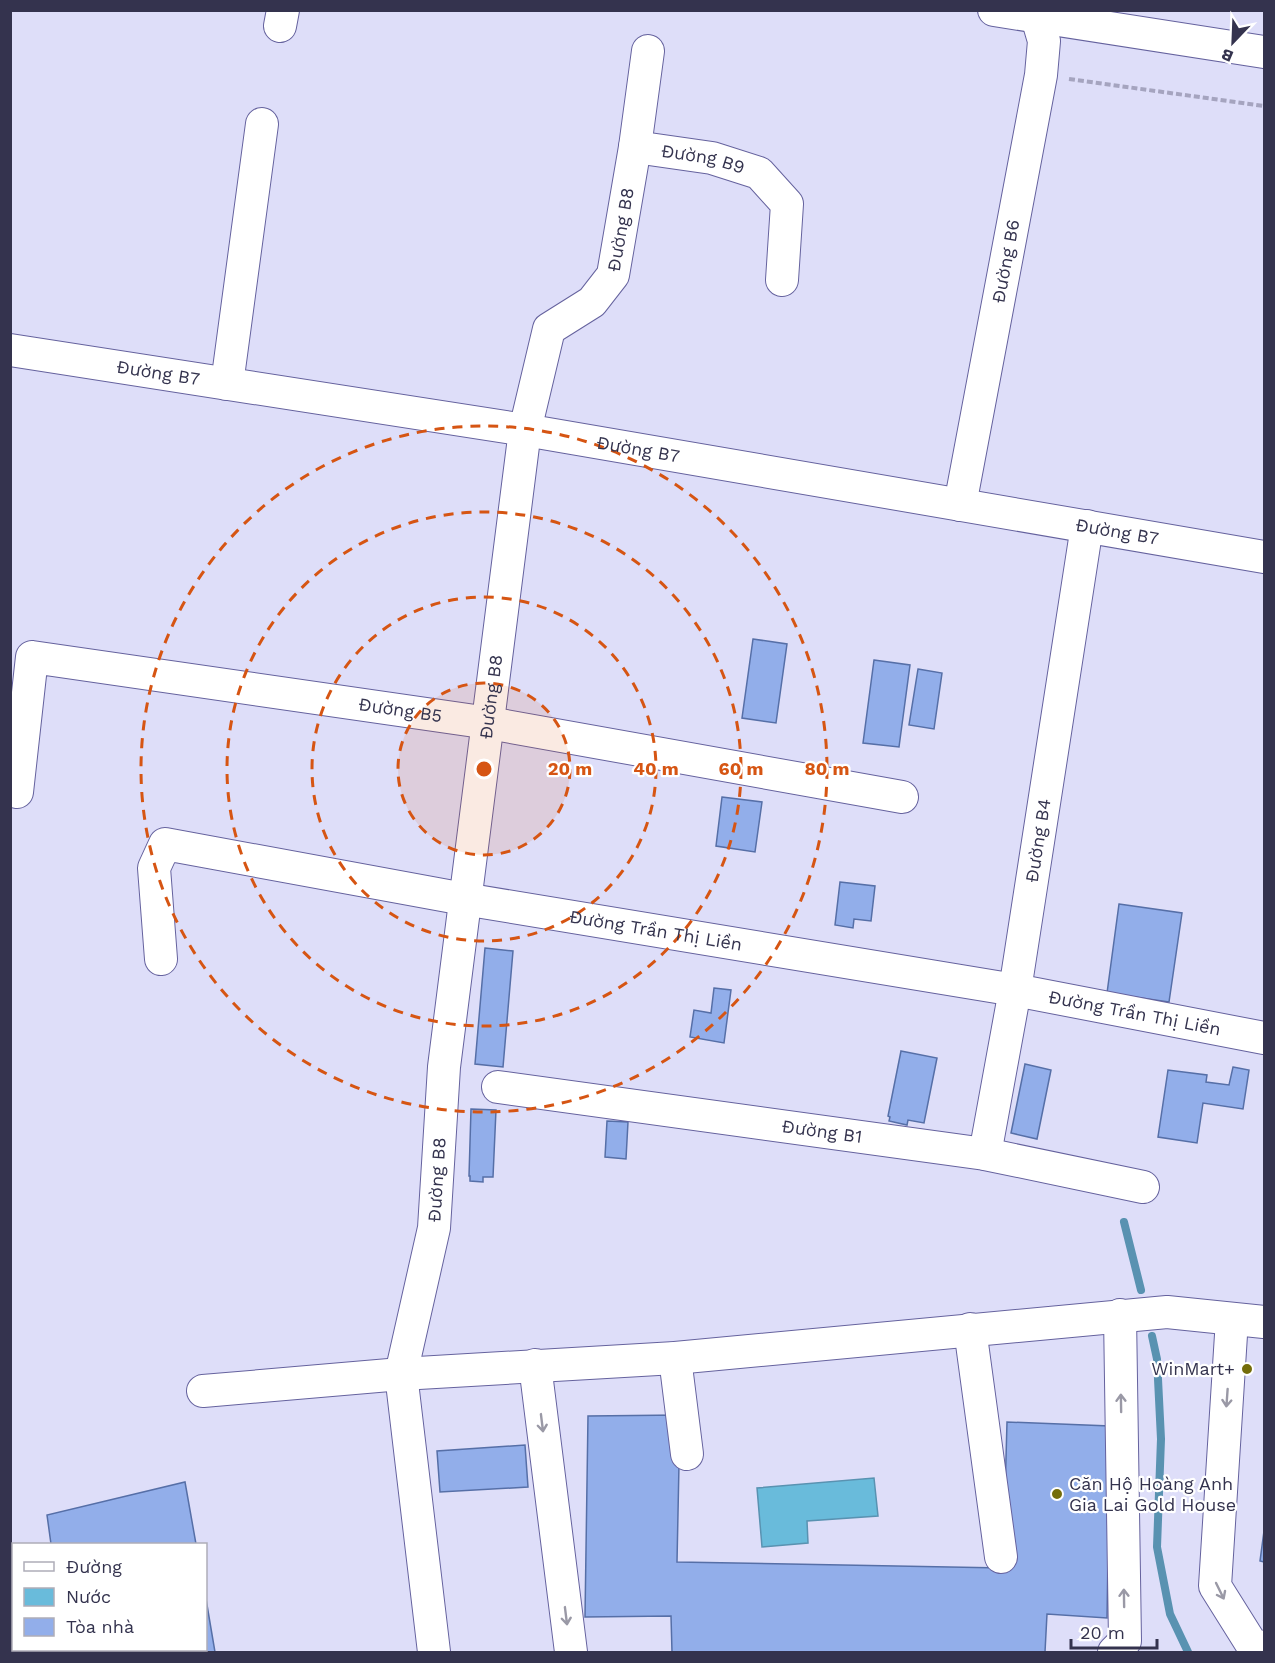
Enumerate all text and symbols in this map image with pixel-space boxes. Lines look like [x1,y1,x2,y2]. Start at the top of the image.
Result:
north arrow [1203,12,1263,72]
text: B [1219,44,1236,66]
street label: Đường B9 [660,140,747,178]
street label: Đường B8 [603,186,638,273]
street label: Đường B6 [987,218,1024,305]
street label: Đường B7 [115,356,201,389]
street label: Đường B7 [595,431,681,466]
street label: Đường B7 [1074,514,1160,549]
street label: Đường B8 [475,653,506,740]
street label: Đường B5 [357,693,444,726]
text: 20 m [548,758,592,779]
text: 40 m [633,758,679,779]
text: 60 m [719,758,763,779]
text: 80 m [805,758,849,779]
centre of rings [474,759,494,779]
street label: Đường B4 [1021,797,1055,884]
street label: Đường Trần Thị Liền [568,906,744,955]
street label: Đường Trần Thị Liền [1047,986,1223,1039]
street label: Đường B1 [781,1115,864,1147]
street label: Đường B8 [423,1137,450,1223]
place label: WinMart+ [1151,1358,1235,1379]
marker: WinMart+ [1240,1362,1254,1376]
one-way arrow [1221,1388,1232,1407]
one-way arrow [1115,1394,1127,1414]
one-way arrow [537,1412,548,1432]
place label: Căn Hộ Hoàng Anh Gia Lai Gold House [1069,1473,1236,1515]
marker: Căn Hộ Hoàng Anh Gia Lai Gold House [1050,1487,1064,1501]
legend [12,1543,207,1651]
text: Đường [66,1556,122,1577]
one-way arrow [1214,1582,1226,1600]
text: Nước [66,1586,111,1607]
one-way arrow [1118,1589,1130,1609]
one-way arrow [561,1606,572,1626]
scale bar [1071,1612,1156,1650]
text: Tòa nhà [66,1616,134,1637]
text: 20 m [1080,1622,1125,1643]

